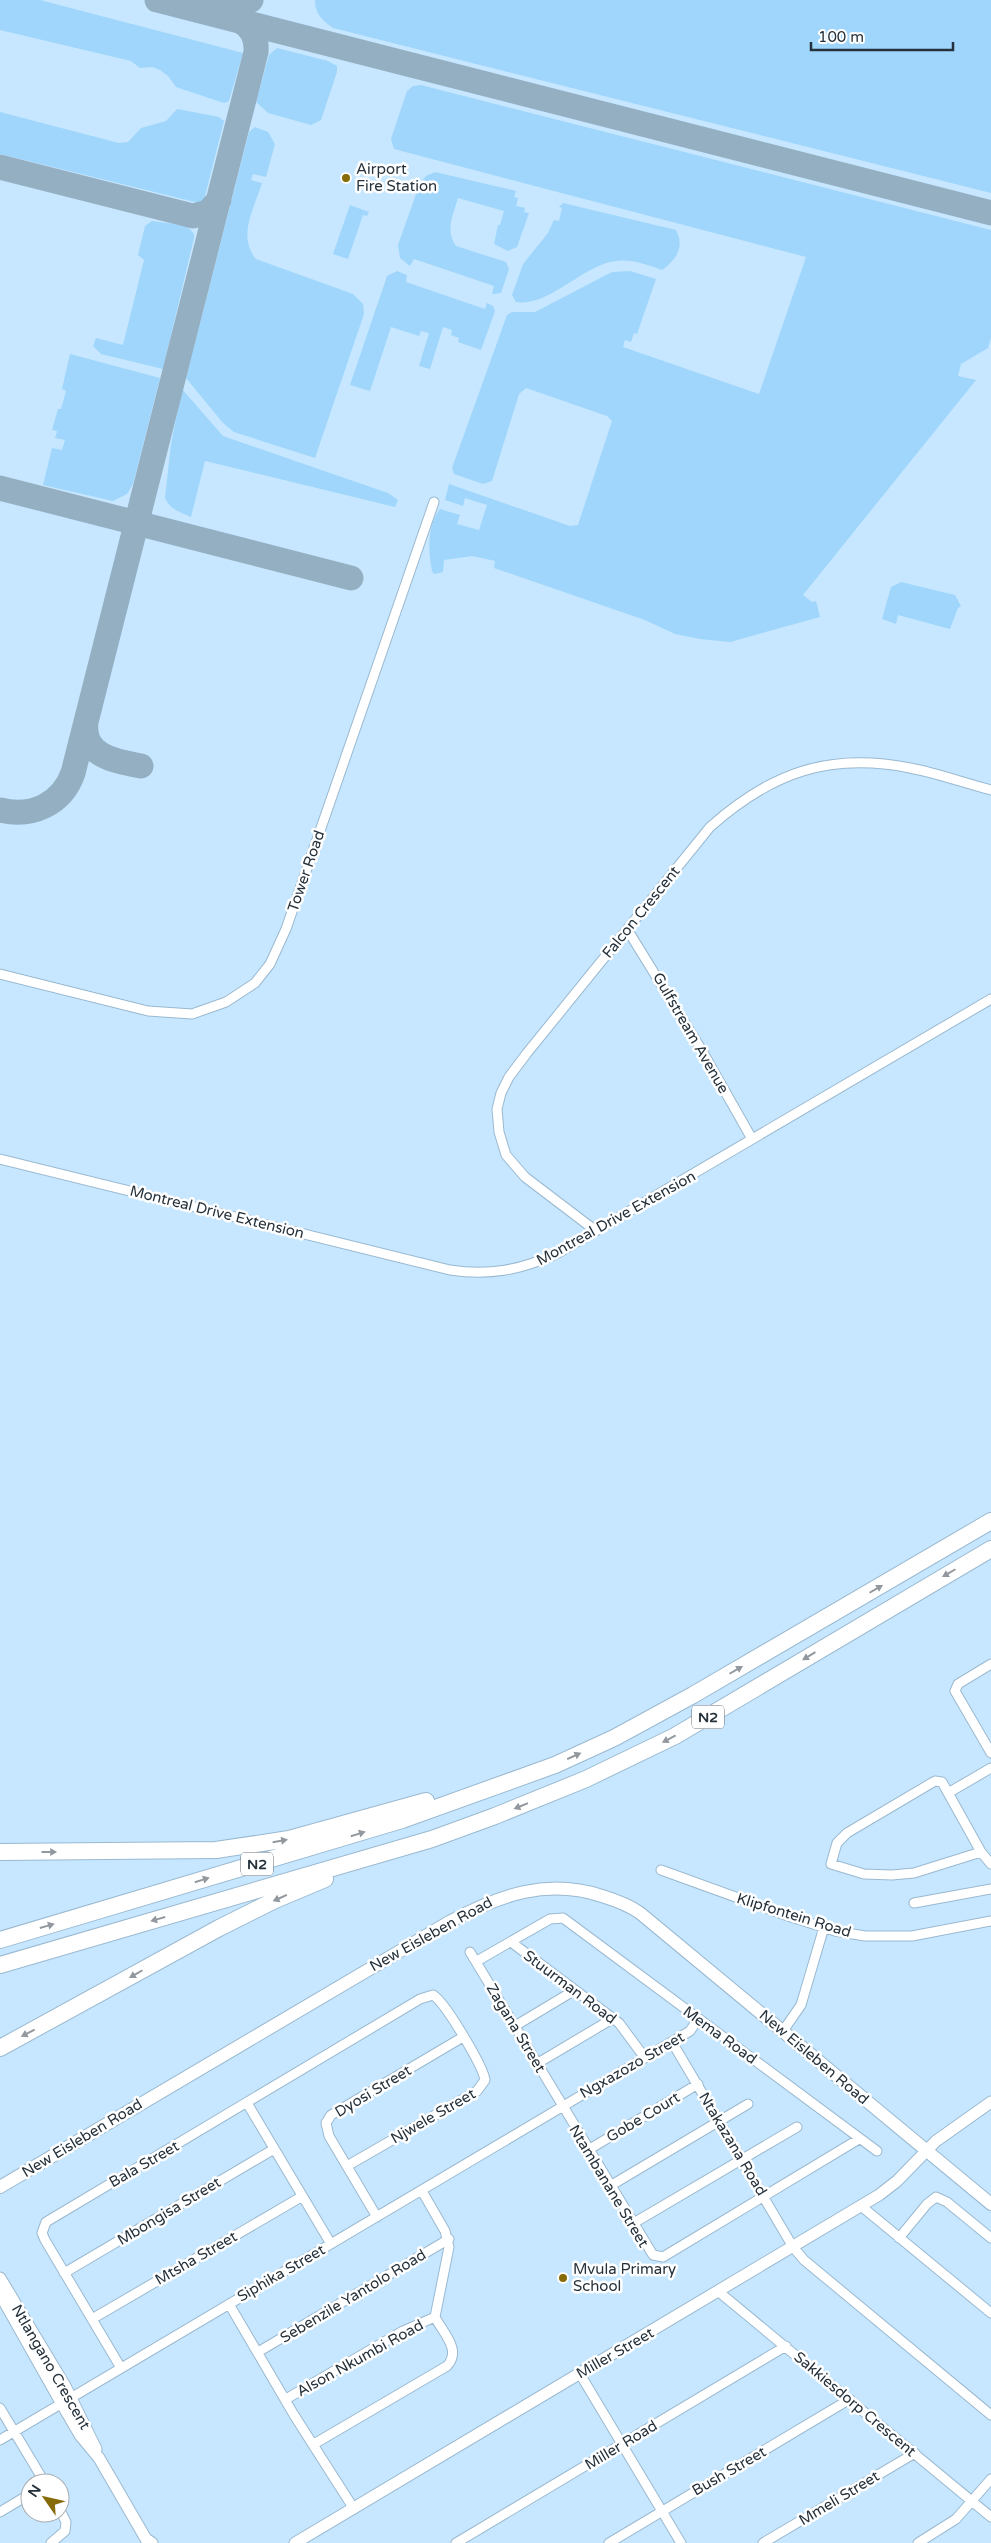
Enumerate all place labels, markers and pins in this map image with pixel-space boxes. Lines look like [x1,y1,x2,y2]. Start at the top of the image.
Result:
place label: Airport Fire Station [356,160,437,195]
marker: Airport Fire Station [340,172,352,184]
place label: Mvula Primary School [573,2260,676,2295]
marker: Mvula Primary School [557,2272,569,2284]

